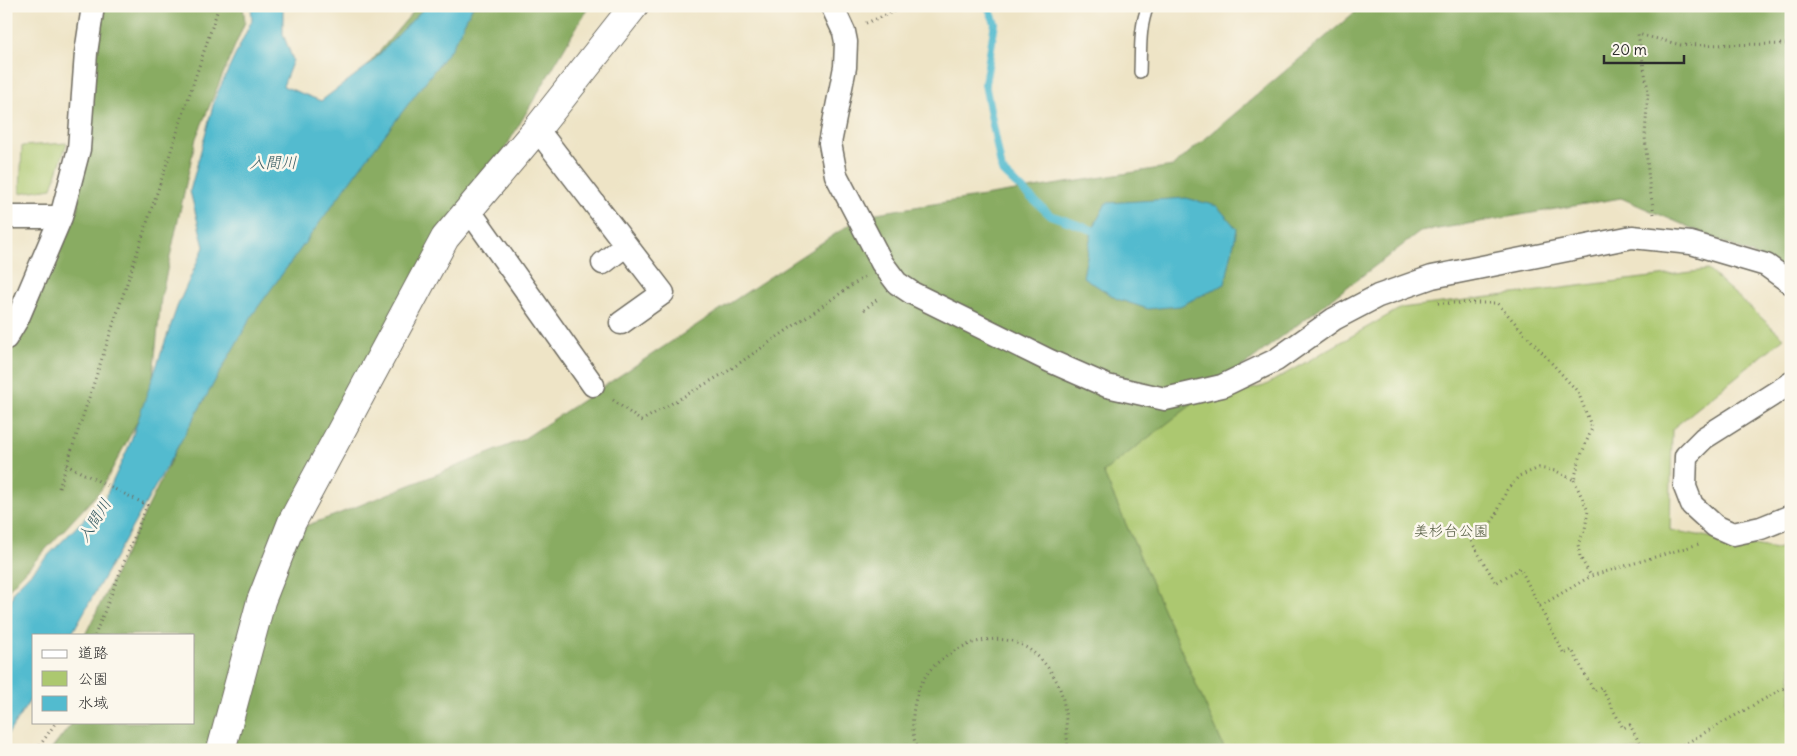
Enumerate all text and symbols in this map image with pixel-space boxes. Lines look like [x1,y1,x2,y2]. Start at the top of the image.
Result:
scale bar [1604,32,1684,64]
text: 20 m [1612,40,1647,59]
water label: 入間川 [249,152,297,172]
water label: 入間川 [73,494,115,546]
park label: 美杉台公園 [1413,521,1489,540]
legend [32,634,195,724]
text: 道路 [78,643,108,662]
text: 公園 [78,669,108,688]
text: 水域 [78,693,108,712]

